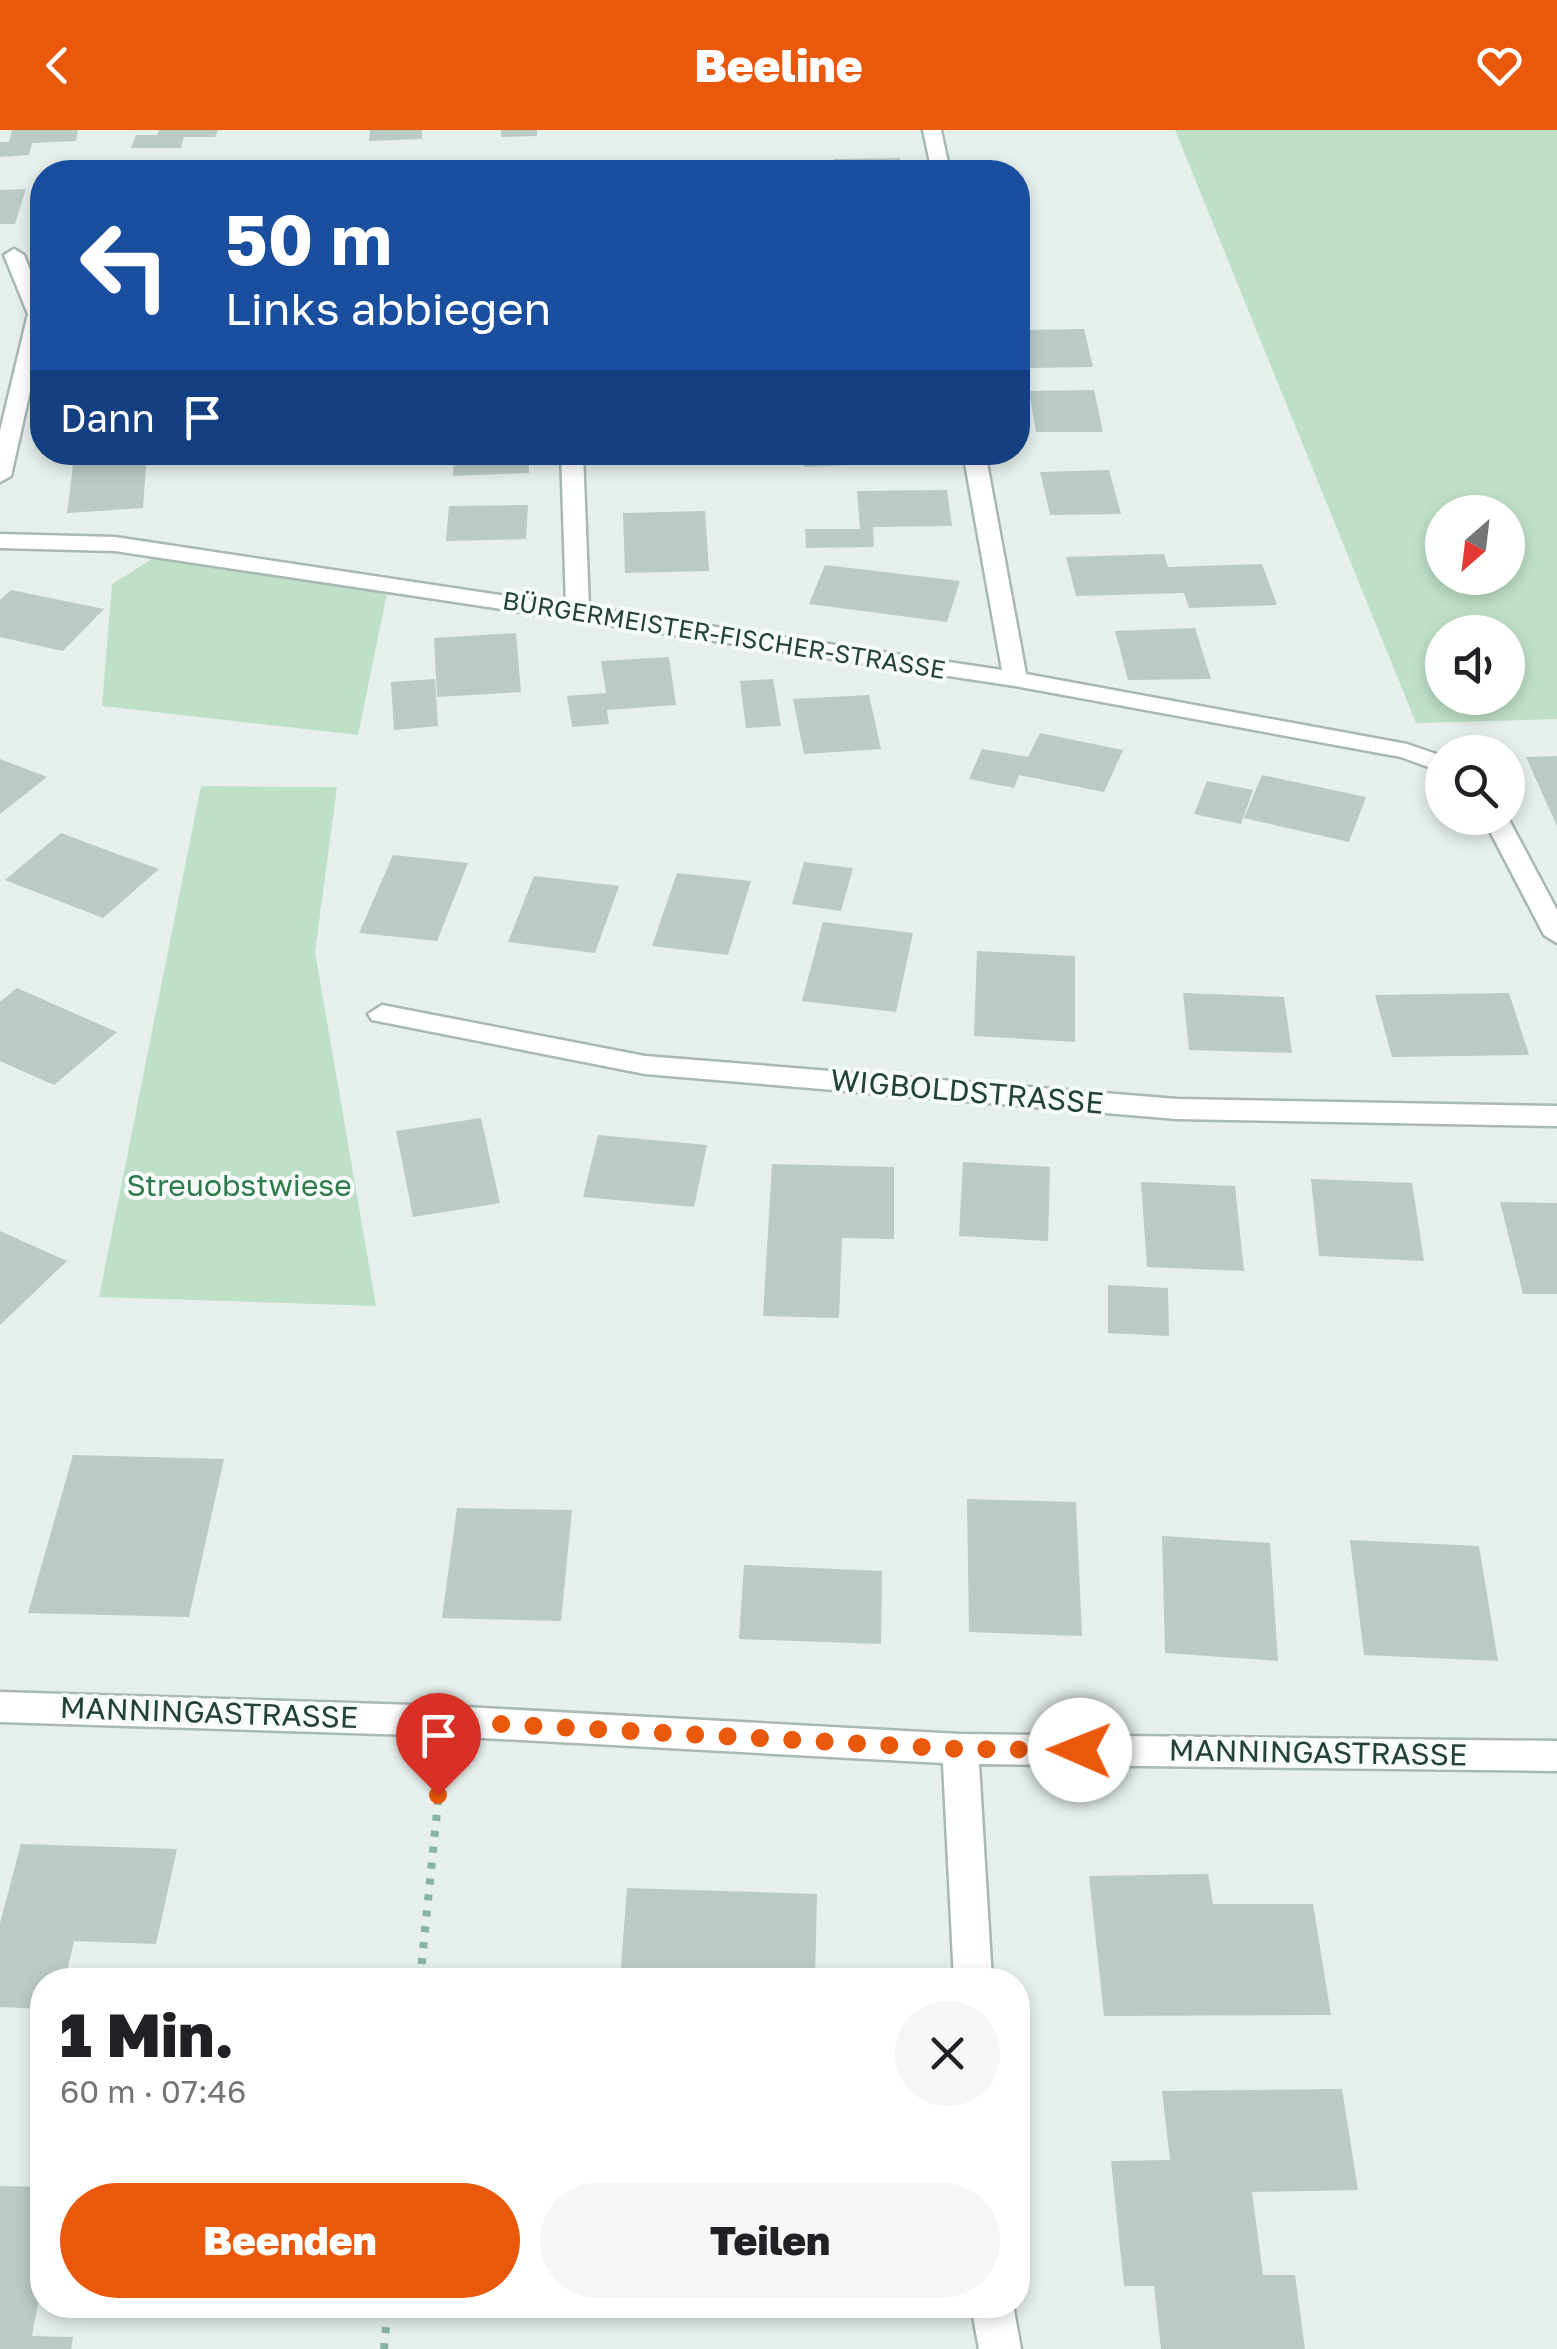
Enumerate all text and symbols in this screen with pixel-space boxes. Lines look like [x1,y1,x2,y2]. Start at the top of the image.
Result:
icon: back [30,38,85,93]
text: Beeline [694,38,863,92]
icon: heart [1472,38,1527,93]
text: 50 m [225,196,392,280]
icon: left [60,200,190,330]
text: Links abbiegen [225,281,551,335]
icon: arrive [175,390,230,445]
text: Dann [60,395,155,440]
north arrow [1425,495,1525,595]
map controls [1425,495,1525,835]
street label: BÜRGERMEISTER-FISCHER-STRASSE [500,584,948,685]
button: sound [1425,615,1525,715]
button: search [1425,735,1525,835]
street label: WIGBOLDSTRASSE [829,1061,1105,1121]
park label: Streuobstwiese [126,1167,352,1203]
street label: MANNINGASTRASSE [59,1689,359,1735]
pin [396,1693,481,1796]
position arrow [1028,1698,1132,1802]
icon: arrive [411,1708,466,1763]
street label: MANNINGASTRASSE [1168,1731,1468,1773]
text: 1 Min. [60,1998,234,2070]
button: close [895,2001,1000,2106]
text: 60 m · 07:46 [60,2072,246,2110]
button: Beenden [60,2183,520,2298]
button: Teilen [540,2183,1000,2298]

